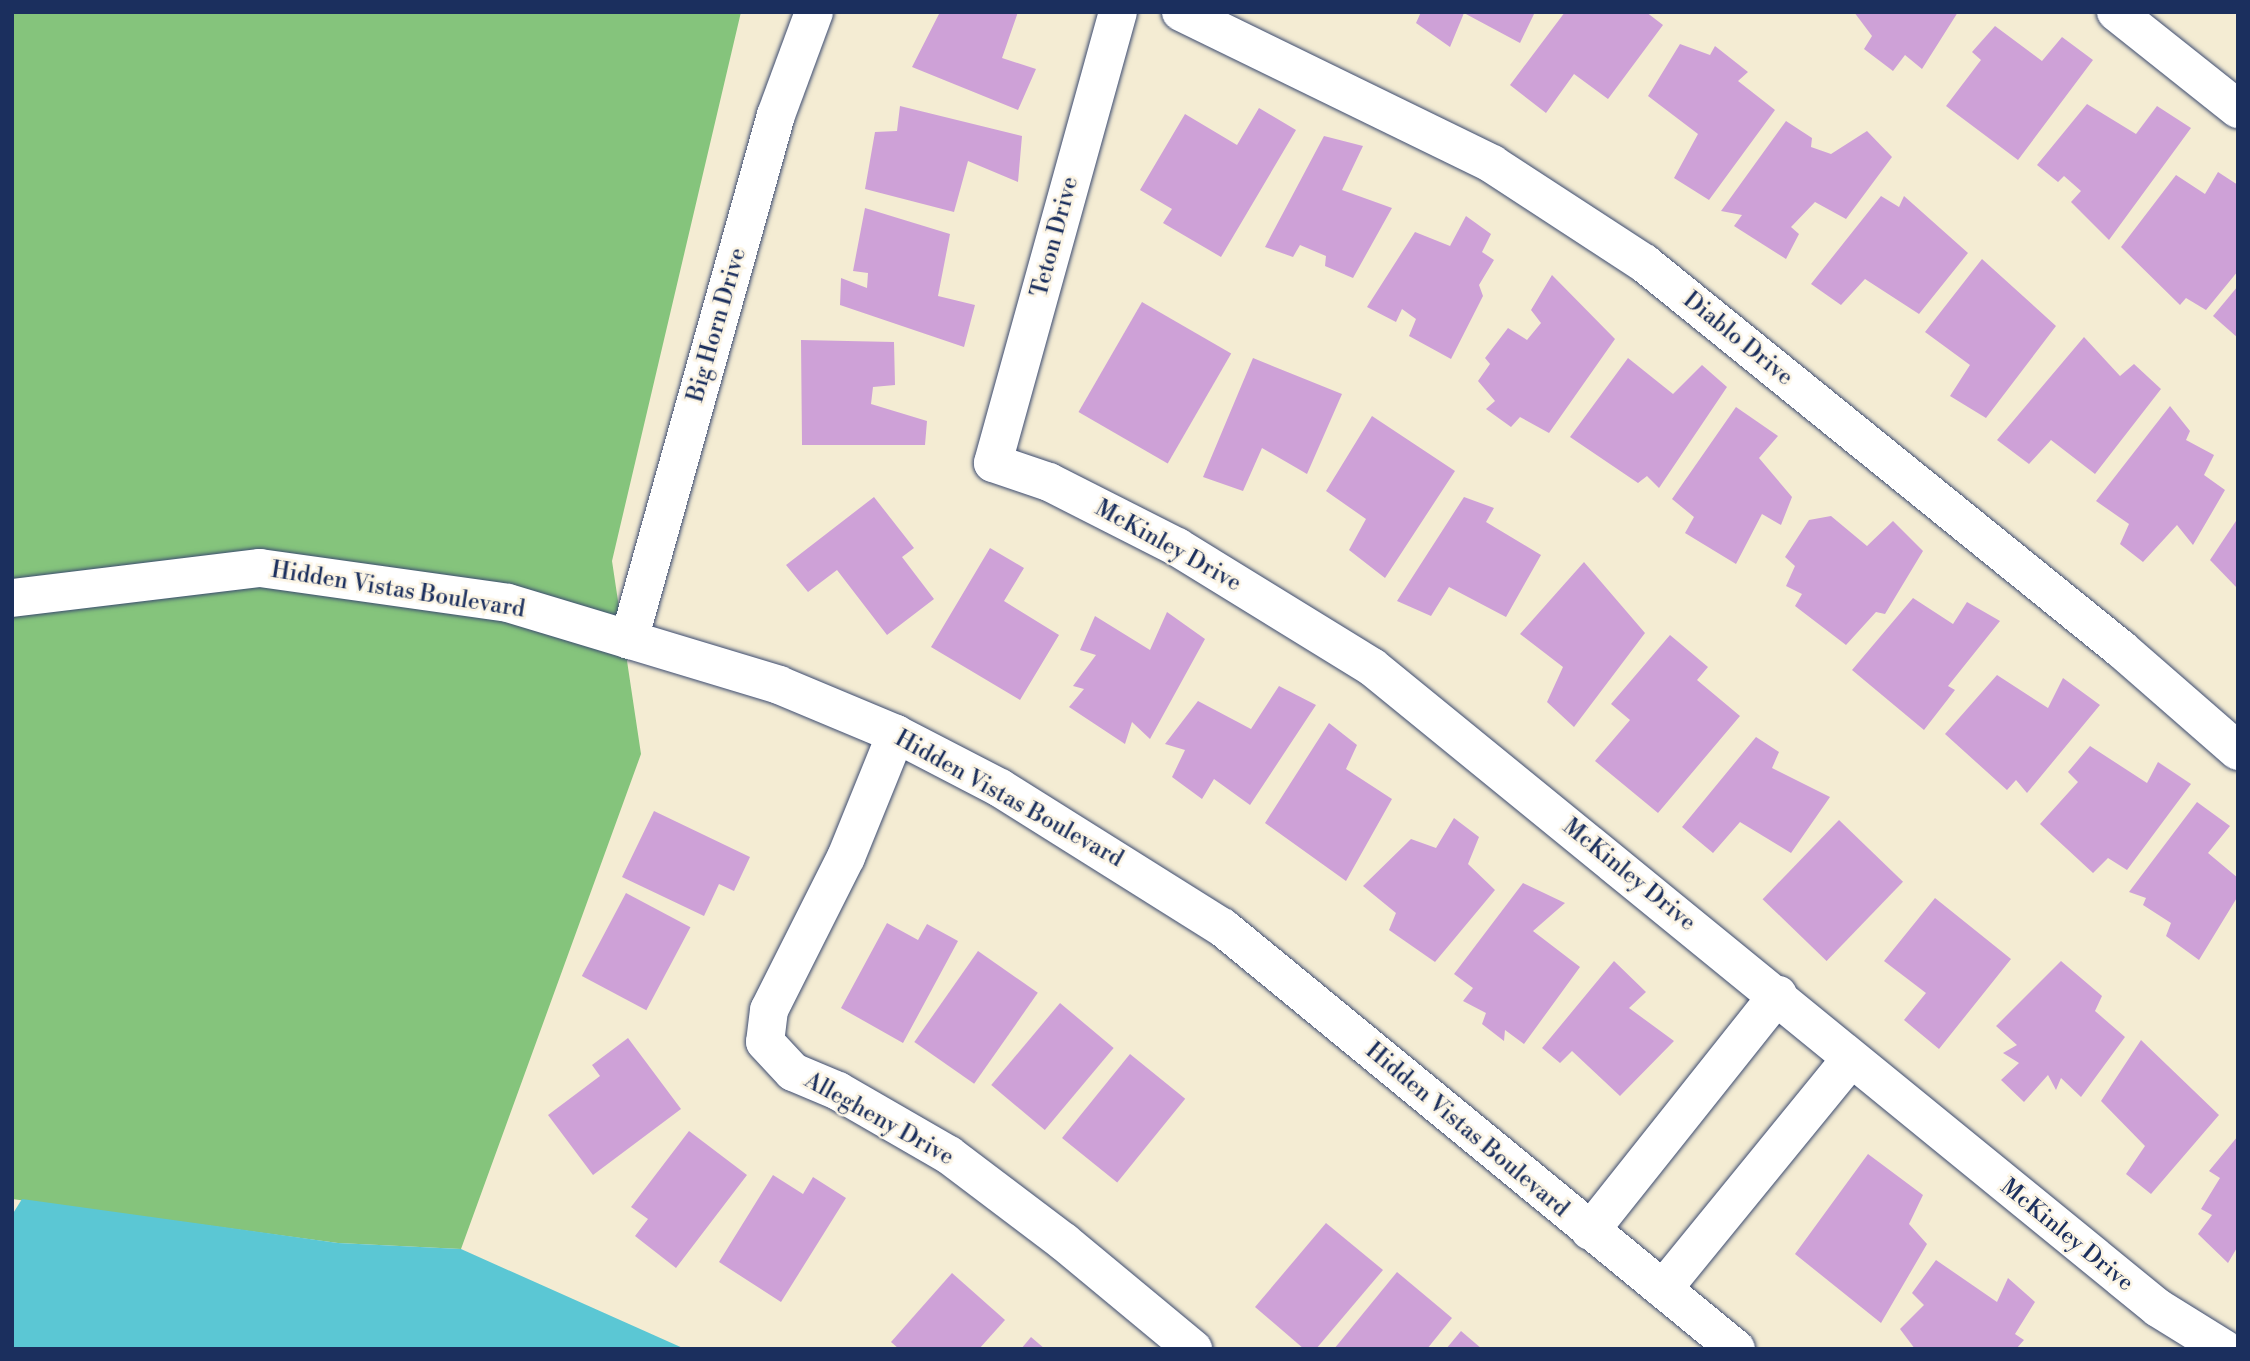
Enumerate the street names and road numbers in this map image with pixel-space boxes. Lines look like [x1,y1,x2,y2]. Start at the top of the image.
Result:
street label: Teton Drive [1026,174,1084,300]
street label: Big Horn Drive [682,245,752,405]
street label: Diablo Drive [1678,286,1798,392]
street label: McKinley Drive [1090,494,1246,598]
street label: Hidden Vistas Boulevard [269,556,527,624]
street label: Hidden Vistas Boulevard [890,725,1128,873]
street label: McKinley Drive [1557,813,1701,937]
street label: Hidden Vistas Boulevard [1360,1037,1574,1223]
street label: Allegheny Drive [800,1067,958,1171]
street label: McKinley Drive [1995,1173,2139,1297]

